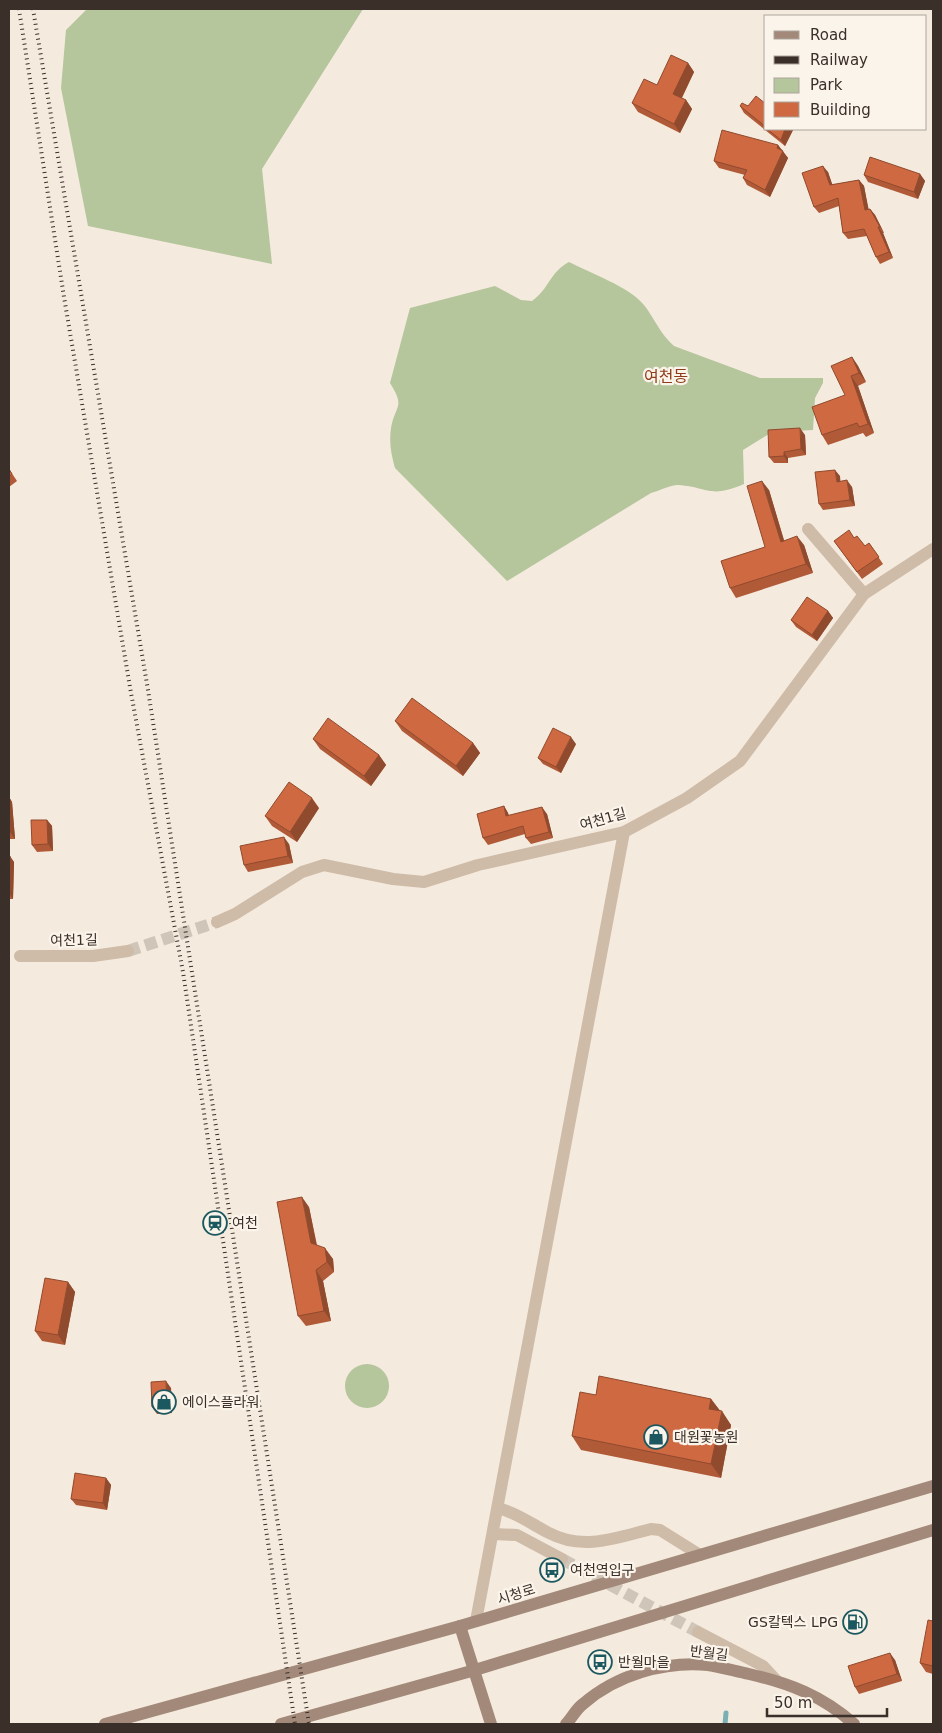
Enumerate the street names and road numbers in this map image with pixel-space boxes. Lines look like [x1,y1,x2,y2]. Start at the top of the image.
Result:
street label: 여천1길 [578,805,628,833]
street label: 여천1길 [50,932,98,948]
street label: 시청로 [495,1581,537,1607]
street label: 반월길 [689,1643,729,1663]

